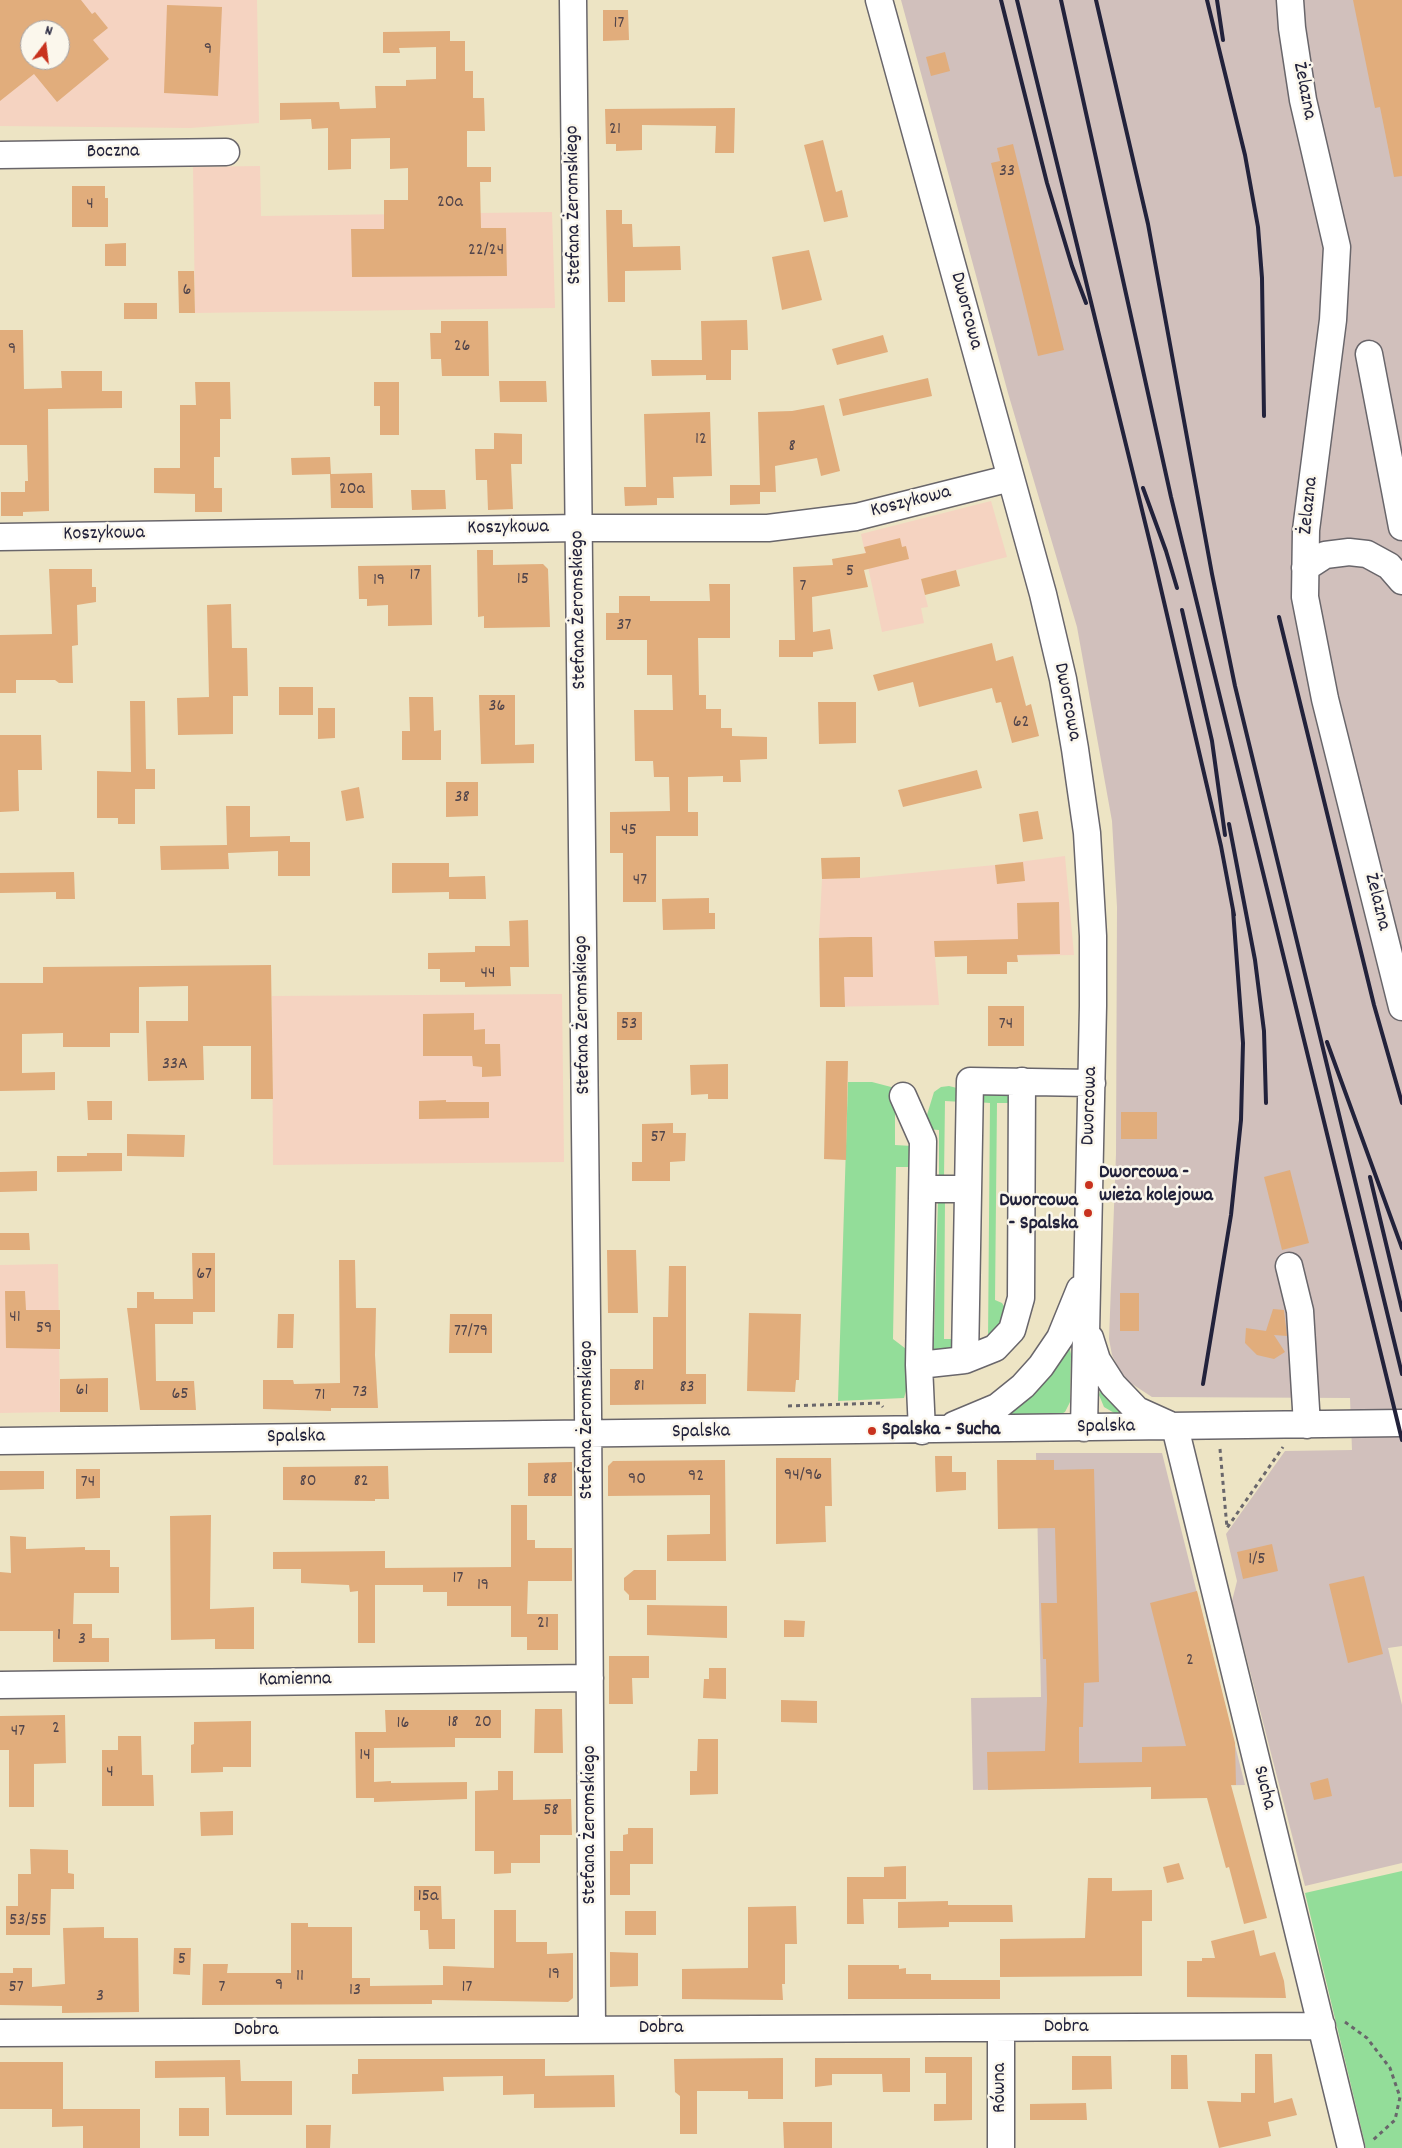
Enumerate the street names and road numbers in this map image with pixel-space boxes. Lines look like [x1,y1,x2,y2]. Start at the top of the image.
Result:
street label: Żelazna [1286,60,1320,122]
street label: Stefana Żeromskiego [562,125,588,285]
street label: Boczna [86,141,140,165]
street label: Dworcowa [943,270,987,352]
street label: Żelazna [1295,476,1325,536]
street label: Koszykowa [868,481,954,525]
street label: Koszykowa [467,516,549,542]
street label: Koszykowa [63,522,145,548]
street label: Stefana Żeromskiego [567,530,593,690]
street label: Dworcowa [1047,661,1085,743]
street label: Żelazna [1357,871,1395,933]
street label: Stefana Żeromskiego [571,935,597,1095]
street label: Dworcowa [1078,1066,1104,1146]
street label: Stefana Żeromskiego [576,1340,600,1500]
street label: Spalska [1077,1415,1135,1441]
street label: Spalska [672,1420,730,1446]
street label: Spalska [267,1425,325,1451]
street label: Kamienna [258,1668,332,1694]
street label: Stefana Żeromskiego [579,1745,603,1905]
street label: Sucha [1246,1764,1280,1812]
street label: Dobra [1044,2016,1088,2040]
street label: Dobra [639,2017,683,2041]
street label: Dobra [234,2019,278,2043]
street label: Równa [989,2063,1013,2113]

